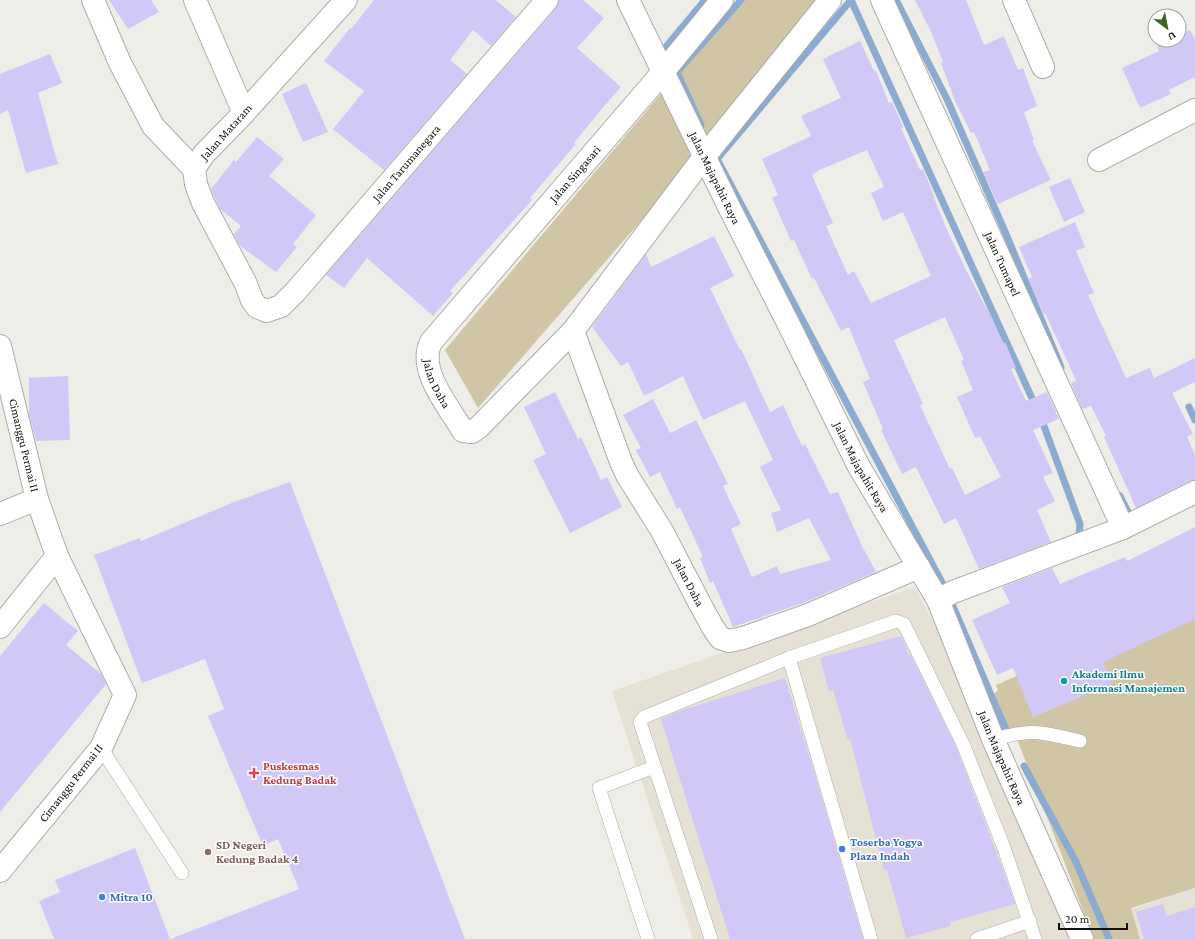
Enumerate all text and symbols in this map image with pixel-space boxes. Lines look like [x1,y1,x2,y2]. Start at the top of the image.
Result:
north arrow [1147,8,1187,48]
text: U [1166,29,1179,44]
street label: Jalan Mataram [196,101,255,164]
street label: Jalan Tarumanegara [369,122,443,205]
street label: Jalan Majapahit Raya [686,128,744,227]
street label: Jalan Singasari [546,143,603,206]
street label: Jalan Tumapel [981,228,1023,298]
street label: Jalan Daha [420,358,454,411]
street label: Cimanggu Permai II [6,397,42,493]
street label: Jalan Majapahit Raya [830,418,892,515]
street label: Jalan Daha [670,555,707,609]
place label: Akademi Ilmu Informasi Manajemen [1071,667,1185,695]
marker: Akademi Ilmu Informasi Manajemen [1059,676,1069,686]
street label: Jalan Majapahit Raya [975,708,1029,808]
street label: Cimanggu Permai II [36,741,106,825]
place label: Puskesmas Kedung Badak [263,759,337,787]
marker: Puskesmas Kedung Badak [248,767,260,779]
place label: Toserba Yogya Plaza Indah [850,835,923,863]
place label: SD Negeri Kedung Badak 4 [216,838,299,866]
marker: Toserba Yogya Plaza Indah [837,844,847,854]
marker: SD Negeri Kedung Badak 4 [203,847,213,857]
place label: Mitra 10 [110,890,153,904]
marker: Mitra 10 [97,892,107,902]
scale bar [1059,905,1127,931]
text: 20 m [1065,912,1090,926]

